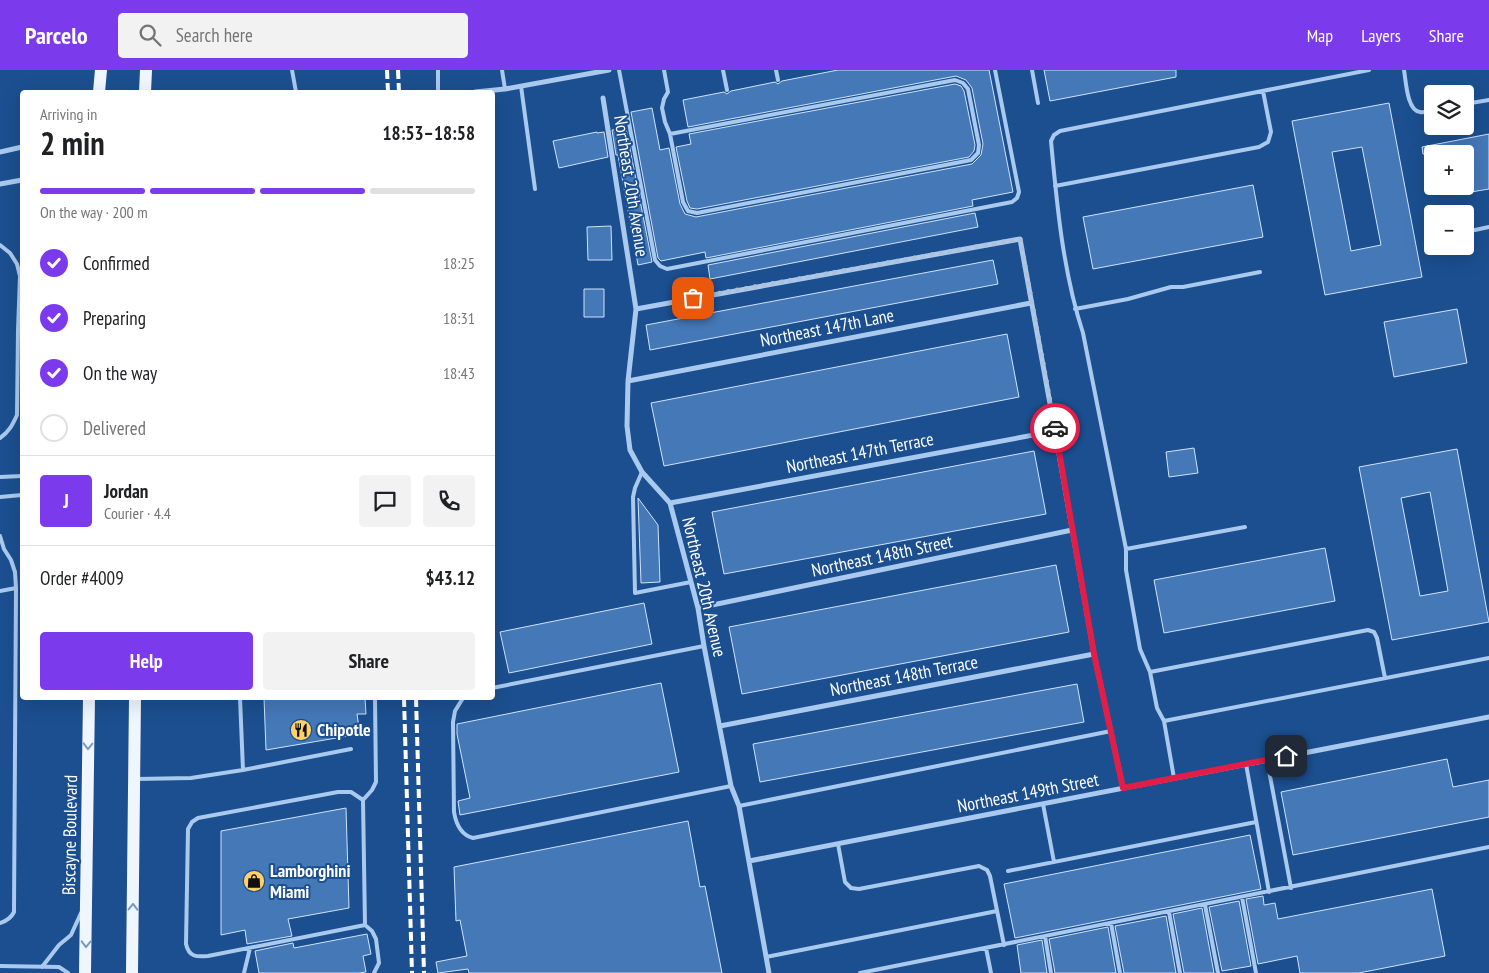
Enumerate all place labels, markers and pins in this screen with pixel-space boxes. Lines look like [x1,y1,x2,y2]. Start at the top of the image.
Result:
pin [672,277,714,319]
restaurant icon: Chipotle [289,718,313,742]
place label: Chipotle [317,718,371,741]
pin [1265,735,1307,777]
place label: Lamborghini Miami [270,859,351,903]
shop icon: Lamborghini Miami [242,869,266,893]

